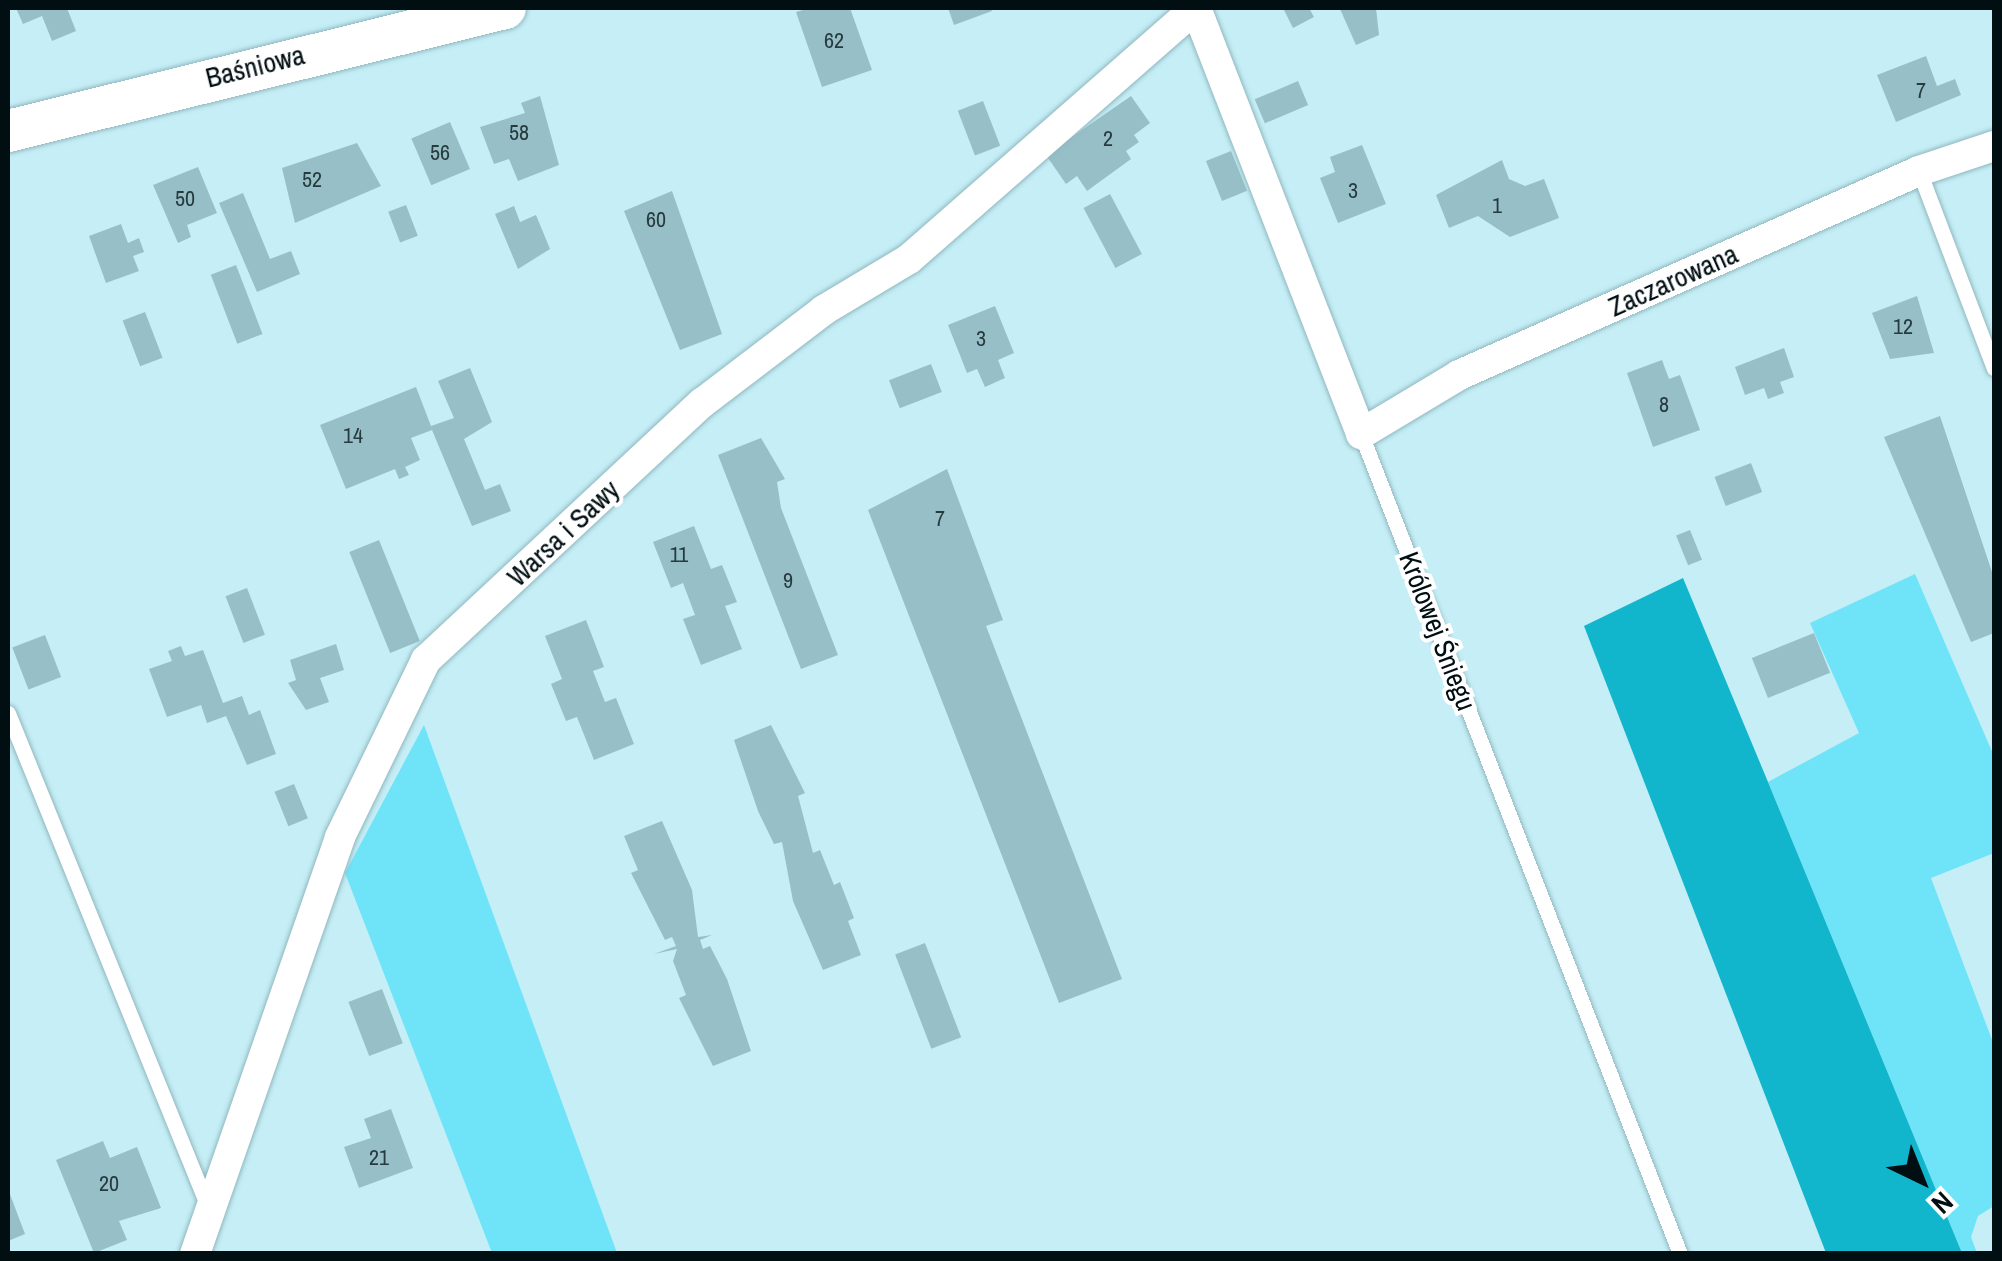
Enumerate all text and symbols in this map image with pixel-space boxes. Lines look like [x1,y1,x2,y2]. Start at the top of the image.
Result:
house number: 62 [824,28,844,54]
street label: Baśniowa [202,38,308,94]
house number: 7 [1916,78,1926,104]
house number: 58 [509,120,529,146]
house number: 2 [1103,126,1113,152]
house number: 56 [430,140,450,166]
house number: 52 [302,167,322,193]
house number: 3 [1348,178,1358,204]
house number: 50 [175,186,195,212]
house number: 1 [1492,193,1502,219]
house number: 60 [646,207,666,233]
street label: Zaczarowana [1603,237,1743,323]
house number: 12 [1893,314,1913,340]
house number: 3 [976,326,986,352]
house number: 8 [1659,392,1669,418]
house number: 14 [343,423,363,449]
street label: Warsa i Sawy [500,473,626,593]
house number: 7 [935,506,945,532]
house number: 11 [670,542,688,568]
street label: Królowej Śniegu [1392,547,1484,715]
house number: 9 [783,568,793,594]
north arrow [1872,1131,1972,1231]
house number: 21 [369,1145,389,1171]
house number: 20 [99,1171,119,1197]
text: N [1923,1183,1961,1222]

